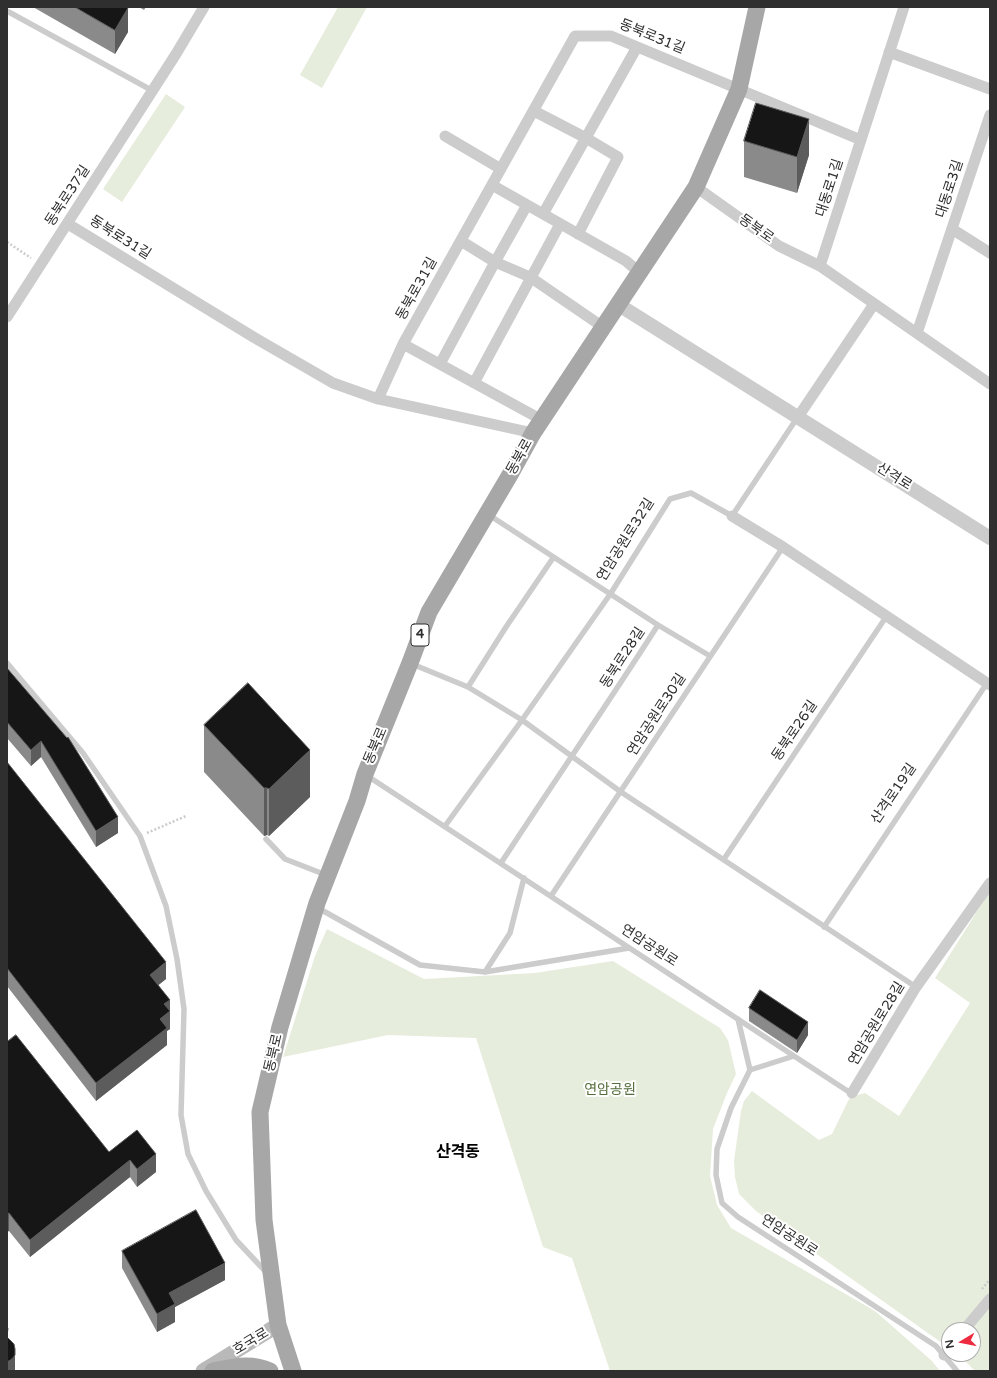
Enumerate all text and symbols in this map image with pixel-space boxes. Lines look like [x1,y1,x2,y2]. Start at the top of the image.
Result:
street label: 동북로31길 [617,16,687,58]
street label: 대동로1길 [813,157,847,219]
street label: 대동로3길 [933,158,967,220]
street label: 동북로37길 [42,162,94,230]
street label: 동북로 [735,211,777,247]
street label: 동북로31길 [86,213,154,263]
street label: 동북로31길 [393,255,441,323]
street label: 동북로 [503,436,537,478]
street label: 산격로 [873,460,915,494]
street label: 연암공원로32길 [594,495,658,585]
road number: 4 [411,624,429,646]
street label: 동북로28길 [597,624,649,692]
street label: 연암공원로30길 [624,671,690,759]
street label: 동북로26길 [769,698,821,764]
street label: 동북로 [361,725,391,767]
street label: 산격로19길 [868,761,920,827]
street label: 연암공원로 [617,921,681,971]
street label: 연암공원로28길 [845,979,909,1069]
street label: 동북로 [261,1032,287,1074]
park label: 연암공원 [584,1082,636,1098]
district label: 산격동 [436,1143,480,1163]
street label: 연암공원로 [757,1211,821,1261]
north arrow [941,1322,981,1362]
street label: 호국로 [230,1325,272,1359]
text: N [943,1339,957,1349]

